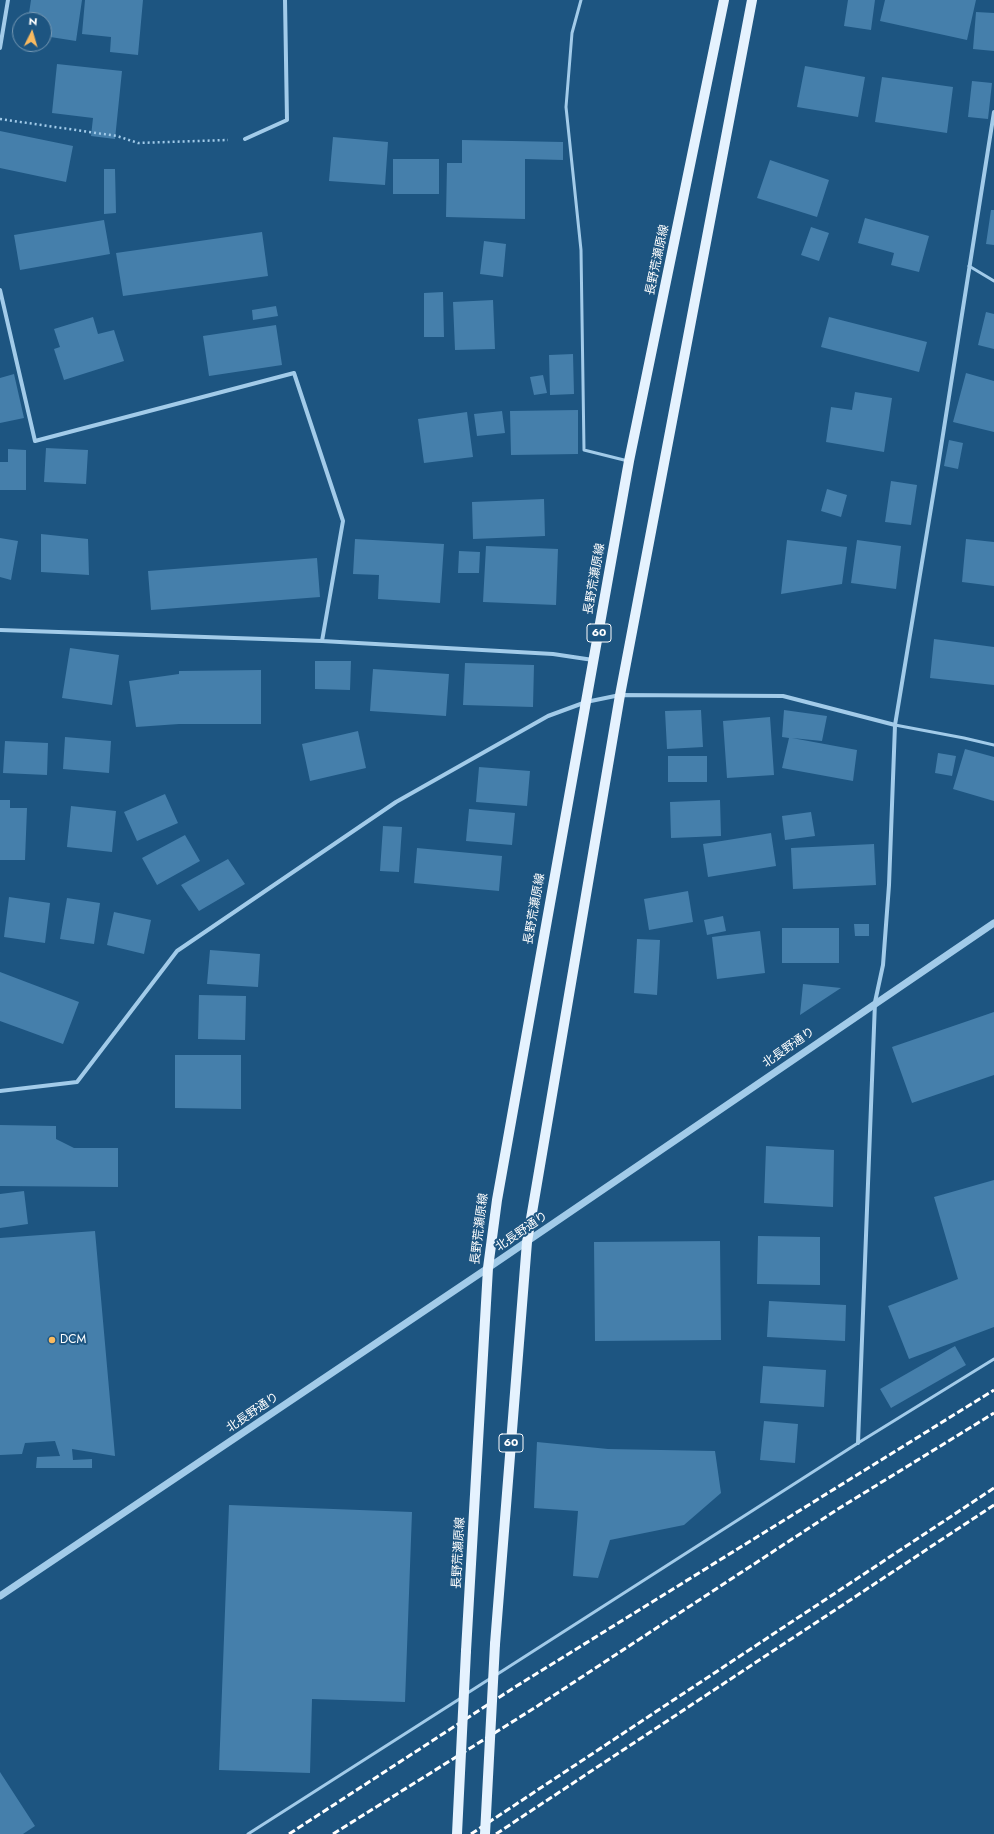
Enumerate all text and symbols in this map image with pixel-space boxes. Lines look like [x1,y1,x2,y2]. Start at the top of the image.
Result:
north arrow [12,12,52,52]
text: N [28,13,38,29]
street label: 長野荒瀬原線 [643,223,673,297]
street label: 長野荒瀬原線 [582,542,608,616]
road number: 60 [587,624,611,642]
street label: 長野荒瀬原線 [522,872,548,946]
street label: 北長野通り [760,1025,818,1071]
street label: 長野荒瀬原線 [468,1192,492,1266]
street label: 北長野通り [493,1209,551,1255]
place label: DCM [60,1333,86,1347]
marker: DCM [47,1335,57,1345]
street label: 北長野通り [224,1390,282,1436]
road number: 60 [499,1434,523,1452]
street label: 長野荒瀬原線 [450,1517,468,1589]

